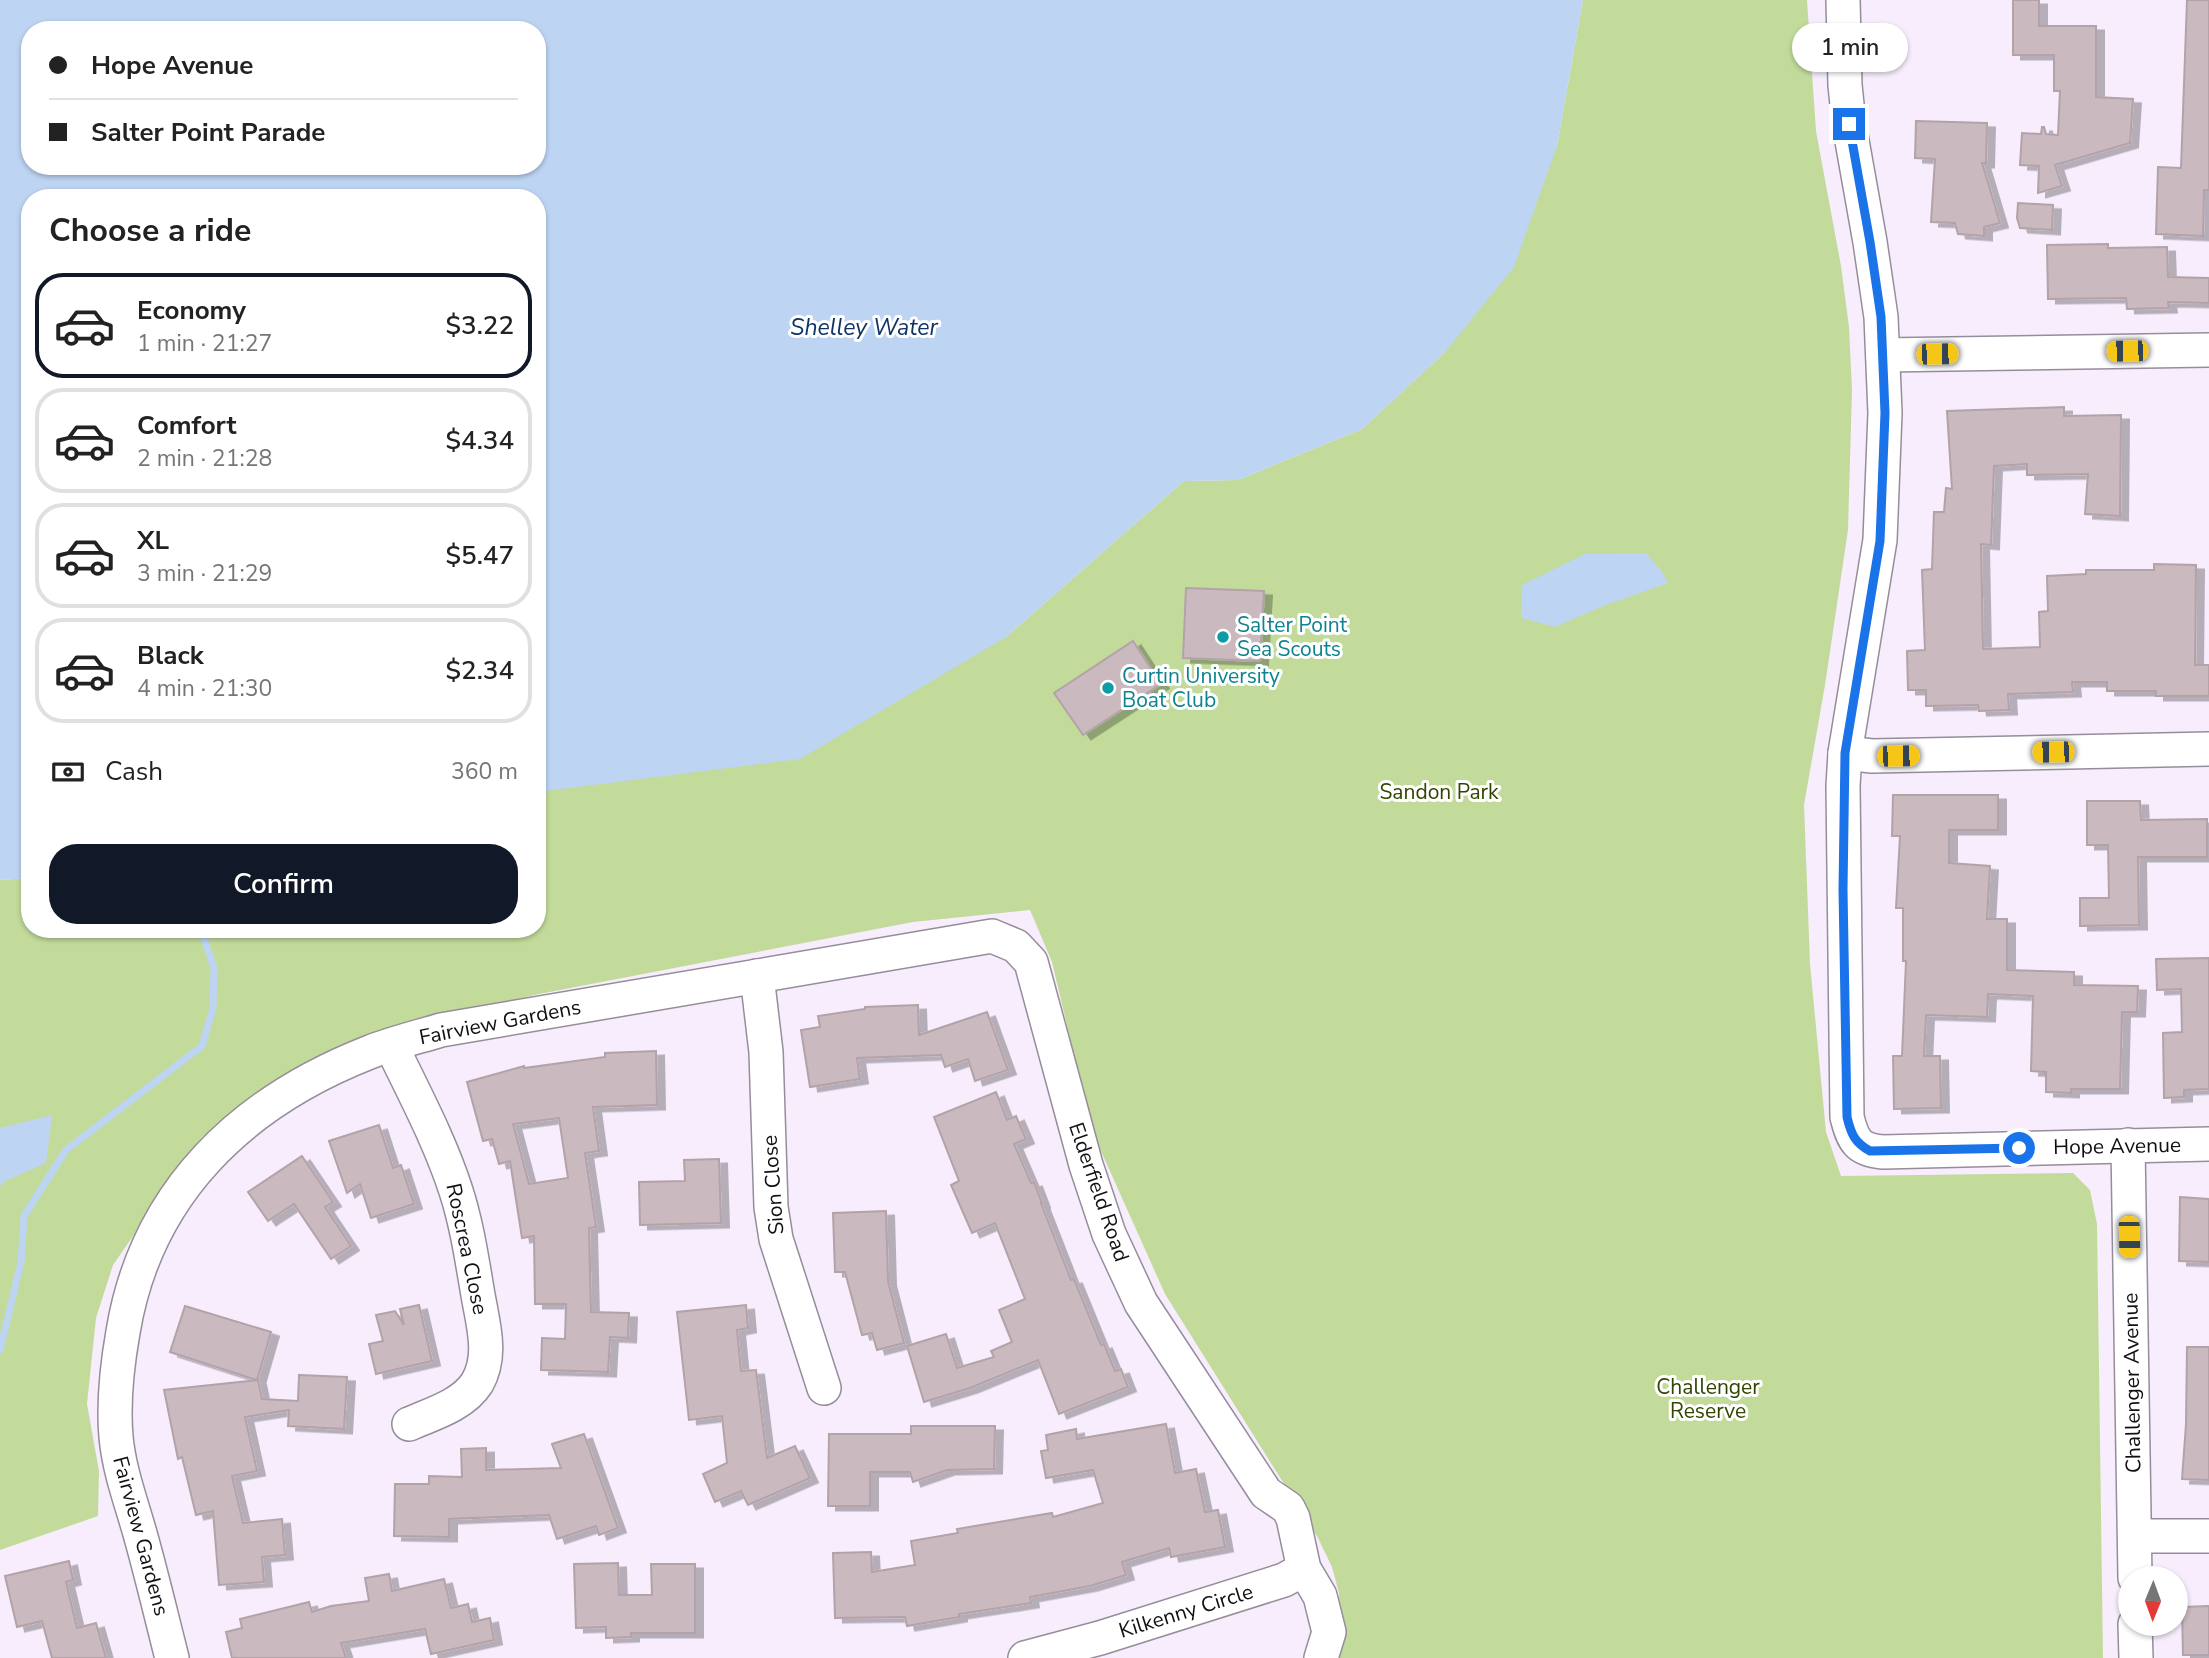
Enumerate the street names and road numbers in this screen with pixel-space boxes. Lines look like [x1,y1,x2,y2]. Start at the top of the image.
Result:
street label: Fairview Gardens [417,993,583,1051]
street label: Elderfield Road [1062,1119,1136,1265]
street label: Hope Avenue [2053,1131,2181,1161]
street label: Sion Close [756,1134,790,1236]
street label: Roscrea Close [439,1181,495,1317]
street label: Challenger Avenue [2116,1293,2148,1473]
street label: Fairview Gardens [106,1453,176,1619]
street label: Kilkenny Circle [1115,1577,1257,1645]

